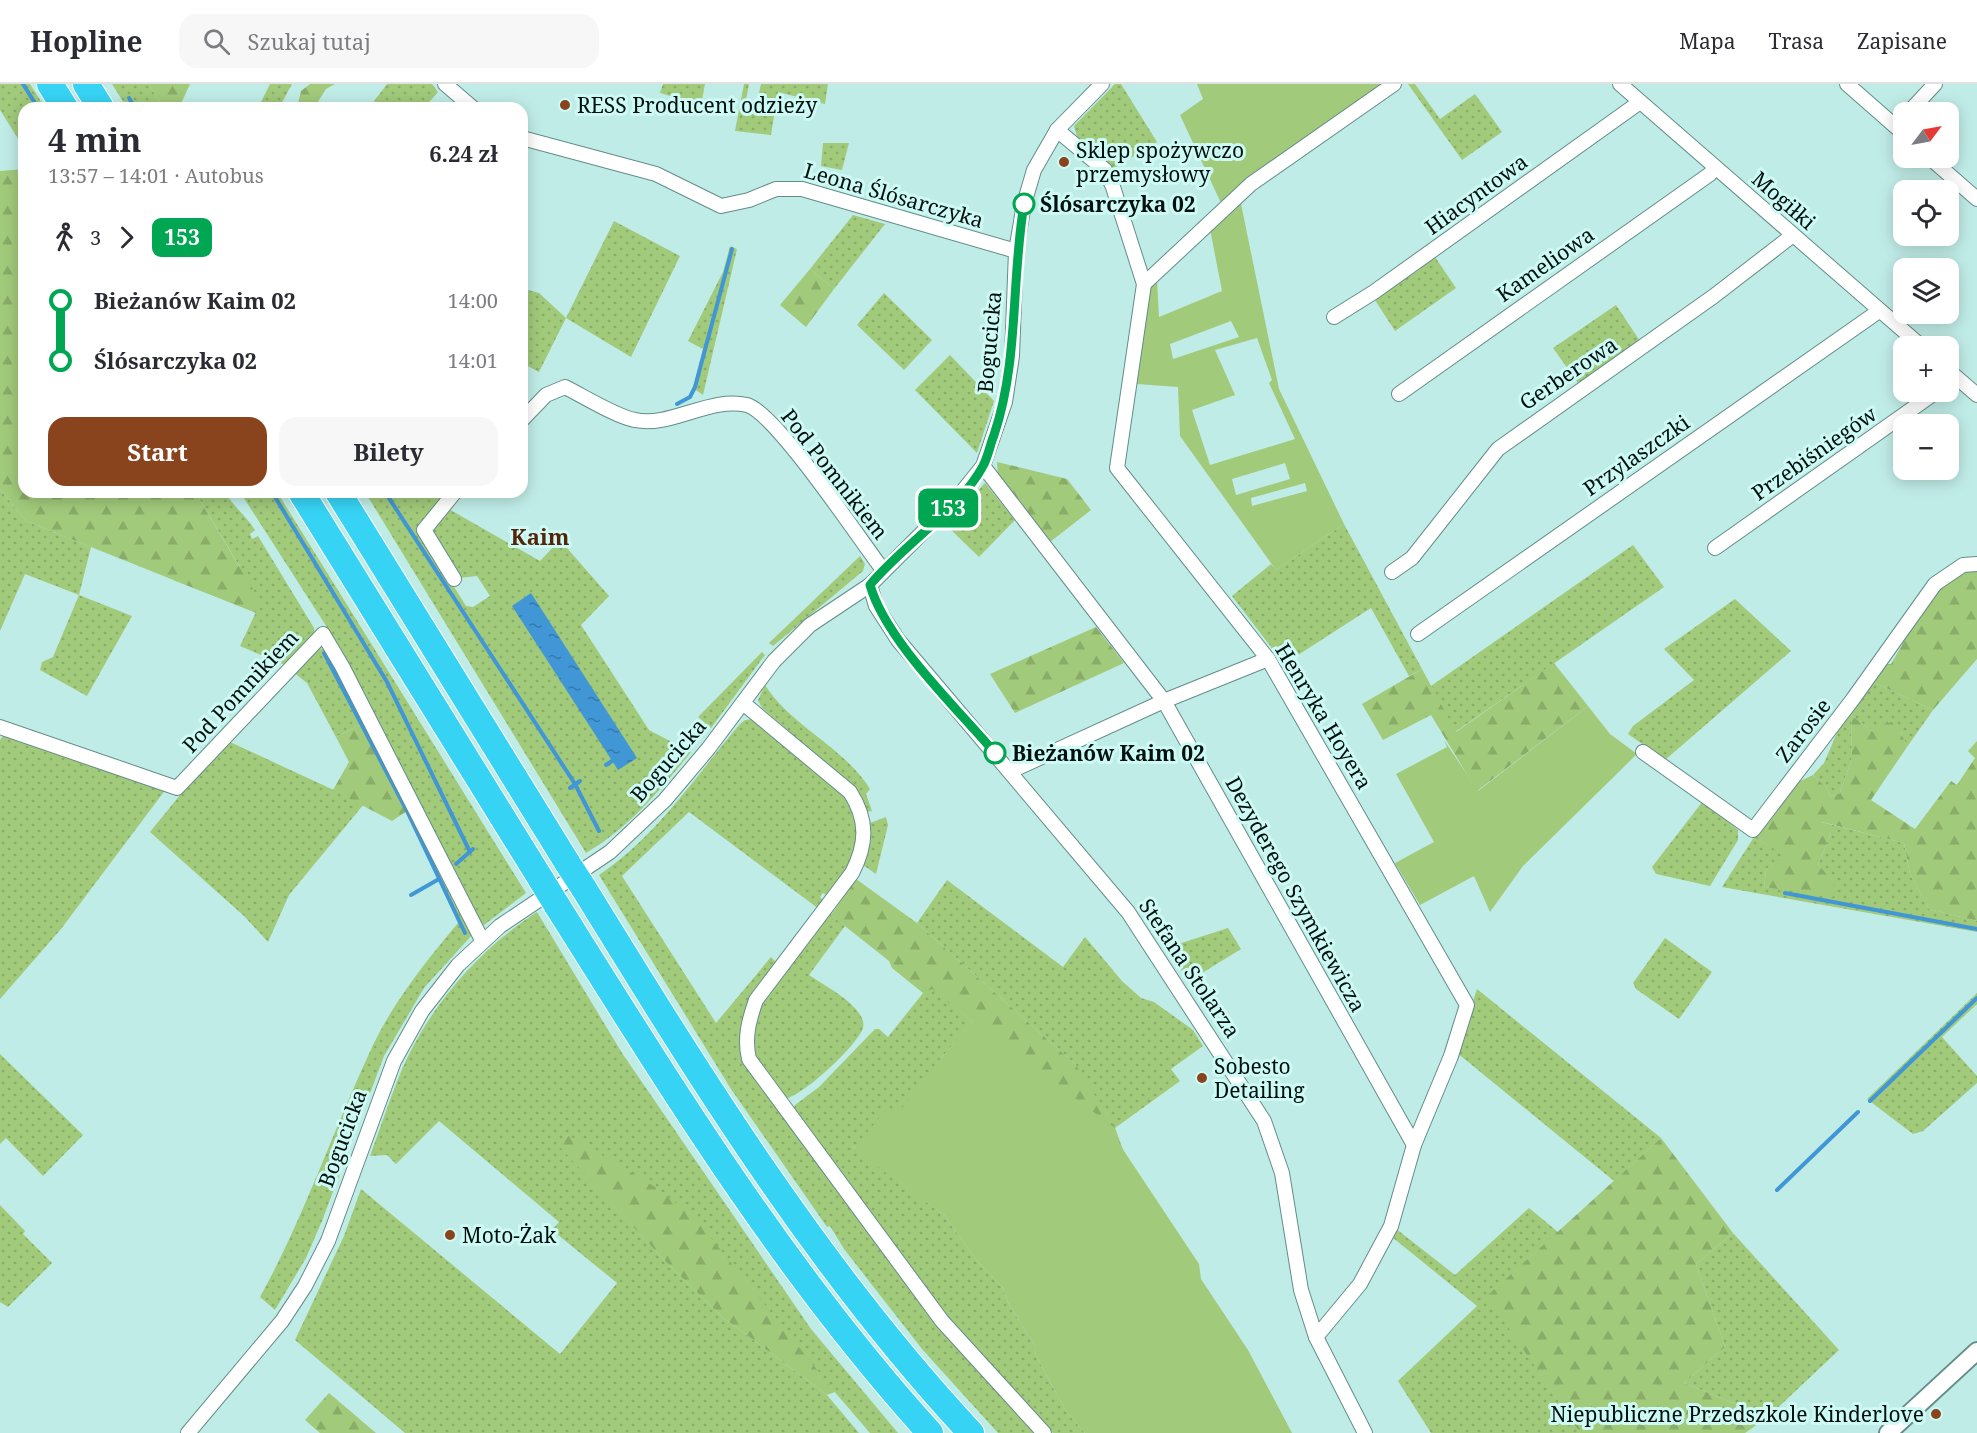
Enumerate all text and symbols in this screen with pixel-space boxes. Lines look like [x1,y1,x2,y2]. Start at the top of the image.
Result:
search box [179,14,599,68]
text: Hopline [30,22,143,60]
icon: search [200,25,233,58]
text: Szukaj tutaj [248,26,371,56]
text: Mapa [1679,27,1736,55]
text: Trasa [1769,27,1824,55]
text: Zapisane [1857,27,1947,55]
place label: RESS Producent odzieży [577,91,817,119]
marker: RESS Producent odzieży [558,98,572,112]
north arrow [1893,102,1959,168]
map controls [1893,102,1959,480]
text: 4 min [48,117,141,162]
place label: Sklep spożywczo przemysłowy [1076,136,1244,188]
text: 6.24 zł [429,138,498,168]
street label: Hiacyntowa [1419,147,1533,241]
marker: Sklep spożywczo przemysłowy [1057,155,1071,169]
street label: Leona Ślósarczyka [801,156,987,234]
text: 13:57 – 14:01 · Autobus [48,162,264,189]
street label: Mogiłki [1746,165,1822,236]
button: locate [1893,180,1959,246]
place label: Ślósarczyka 02 [1040,190,1196,218]
marker: Ślósarczyka 02 [1013,193,1035,215]
street label: Kameliowa [1491,220,1599,308]
icon: walk [48,221,81,254]
icon: forward [110,221,143,254]
text: 153 [164,223,200,251]
text: 3 [90,224,101,251]
button: layers [1893,258,1959,324]
text: Bieżanów Kaim 02 [94,285,296,315]
text: 14:00 [448,287,498,314]
street label: Bogucicka [971,290,1007,394]
street label: Gerberowa [1514,330,1622,416]
button: + [1893,336,1959,402]
text: Ślósarczyka 02 [94,345,257,375]
text: 14:01 [448,347,498,374]
street label: Przebiśniegów [1746,399,1883,507]
street label: Pod Pomnikiem [775,403,895,545]
street label: Przylaszczki [1577,408,1695,502]
button: − [1893,414,1959,480]
button: Start [48,417,267,486]
button: Bilety [279,417,498,486]
line badge: 153 [914,488,982,528]
text: 153 [930,494,966,522]
district label: Kaim [511,521,570,551]
street label: Pod Pomnikiem [176,624,304,758]
street label: Henryka Hoyera [1269,638,1379,794]
street label: Zarosie [1769,692,1837,768]
street label: Bogucicka [624,712,712,808]
place label: Bieżanów Kaim 02 [1012,739,1205,767]
marker: Bieżanów Kaim 02 [984,742,1006,764]
street label: Dezyderego Szymkiewicza [1220,771,1372,1017]
street label: Stefana Stolarza [1133,893,1247,1043]
place label: Sobesto Detailing [1214,1052,1305,1104]
marker: Sobesto Detailing [1195,1071,1209,1085]
street label: Bogucicka [311,1085,373,1191]
place label: Moto-Żak [462,1221,557,1249]
marker: Moto-Żak [443,1228,457,1242]
place label: Niepubliczne Przedszkole Kinderlove [1551,1400,1924,1428]
marker: Niepubliczne Przedszkole Kinderlove [1929,1407,1943,1421]

